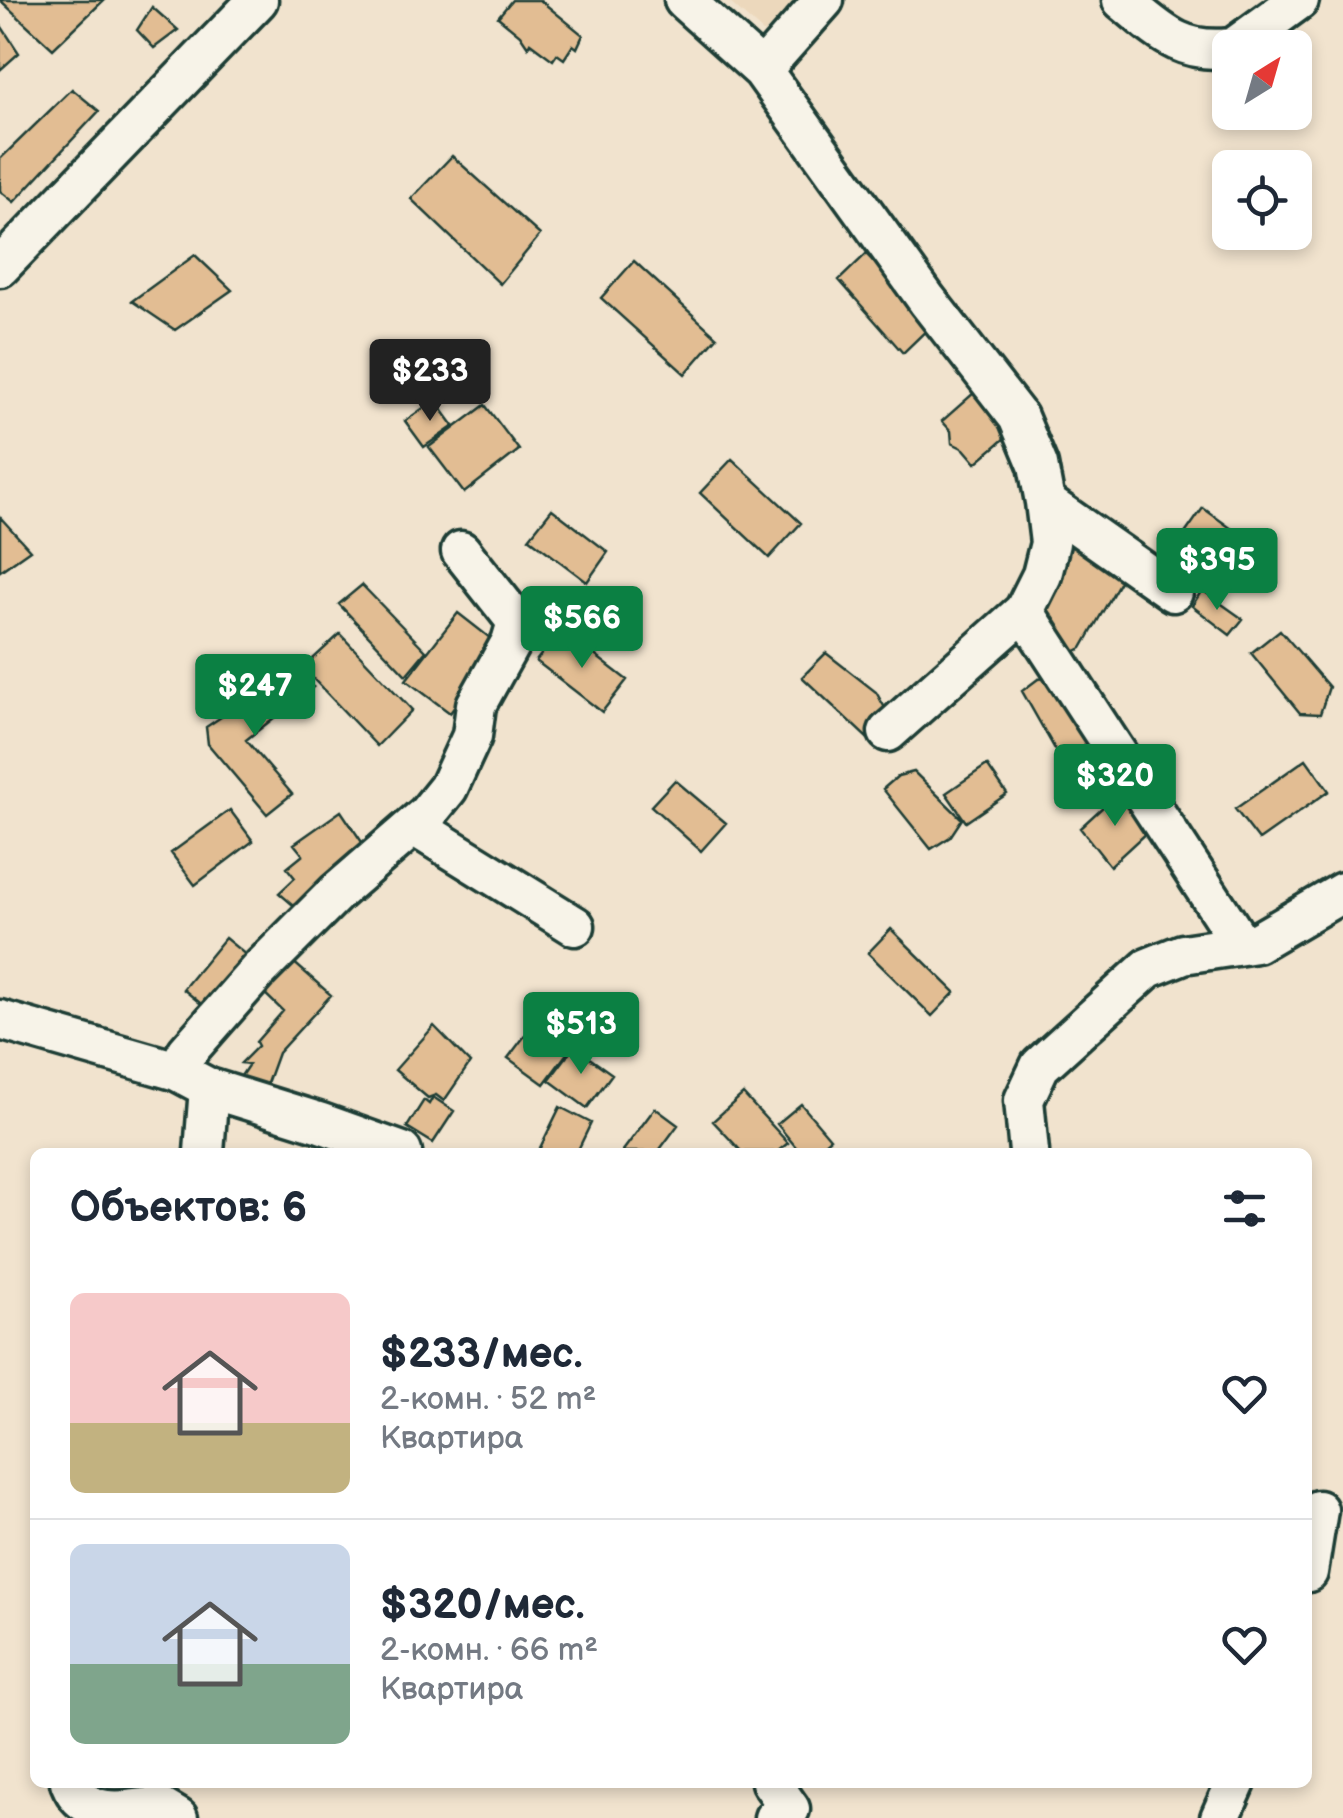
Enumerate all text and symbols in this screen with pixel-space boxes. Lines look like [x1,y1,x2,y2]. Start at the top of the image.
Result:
north arrow [1212,30,1312,130]
map controls [1212,30,1312,250]
button: locate [1212,150,1312,250]
pin: $233 [371,339,489,424]
text: $233 [392,352,468,391]
pin: $395 [1158,528,1276,613]
text: $395 [1179,541,1256,580]
pin: $566 [523,586,641,671]
text: $566 [543,599,621,638]
pin: $247 [196,654,314,739]
text: $247 [217,667,293,706]
pin: $320 [1056,744,1174,829]
text: $320 [1076,757,1154,796]
pin: $513 [522,992,640,1077]
text: $513 [545,1005,617,1044]
icon: filters [1217,1181,1272,1236]
text: Объектов: 6 [70,1183,307,1234]
text: $233/мес. [380,1329,583,1380]
icon: home [150,1333,270,1453]
icon: heart [1217,1366,1272,1421]
text: 2-комн. · 52 m² [380,1380,596,1419]
text: Квартира [380,1419,523,1458]
text: $320/мес. [380,1580,585,1631]
icon: home [150,1584,270,1704]
icon: heart [1217,1617,1272,1672]
text: 2-комн. · 66 m² [380,1631,598,1670]
text: Квартира [380,1670,523,1709]

